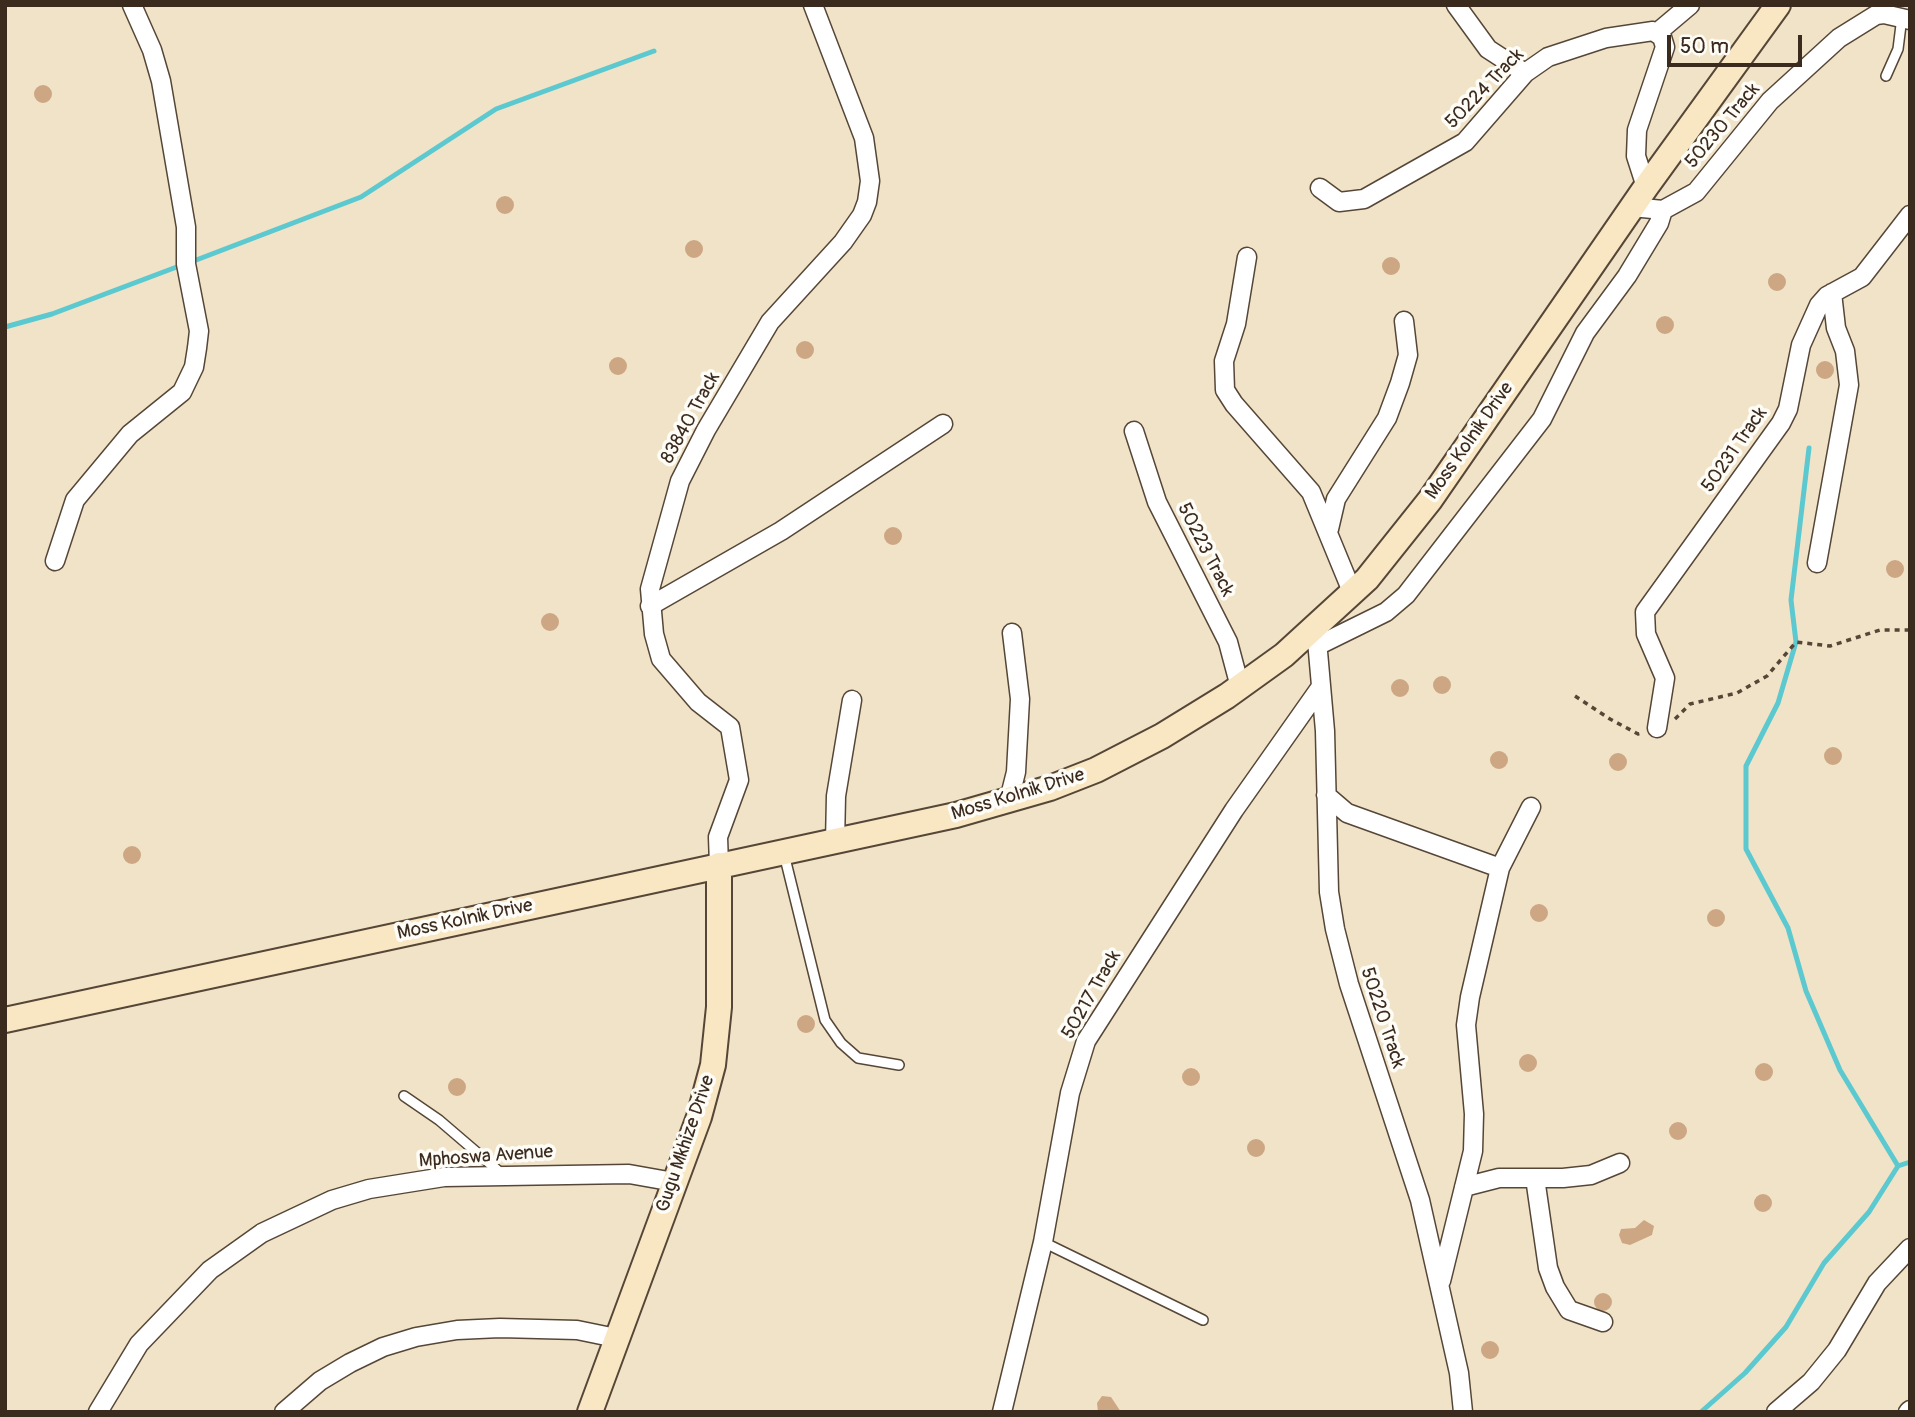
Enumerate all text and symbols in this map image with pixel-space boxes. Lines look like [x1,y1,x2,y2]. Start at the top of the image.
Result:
scale bar [1670,21,1805,65]
text: 50 m [1680,33,1729,60]
street label: 50224 Track [1441,44,1529,134]
street label: 50230 Track [1681,79,1765,173]
street label: 83840 Track [657,368,725,468]
street label: Moss Kolnik Drive [1421,378,1519,504]
street label: 50231 Track [1697,403,1773,497]
street label: 50223 Track [1172,499,1238,601]
street label: Moss Kolnik Drive [949,764,1087,826]
street label: Moss Kolnik Drive [395,895,535,945]
street label: 50217 Track [1057,947,1127,1043]
street label: 50220 Track [1355,965,1409,1071]
street label: Gugu Mkhize Drive [652,1072,720,1216]
street label: Mphoswa Avenue [418,1141,554,1173]

